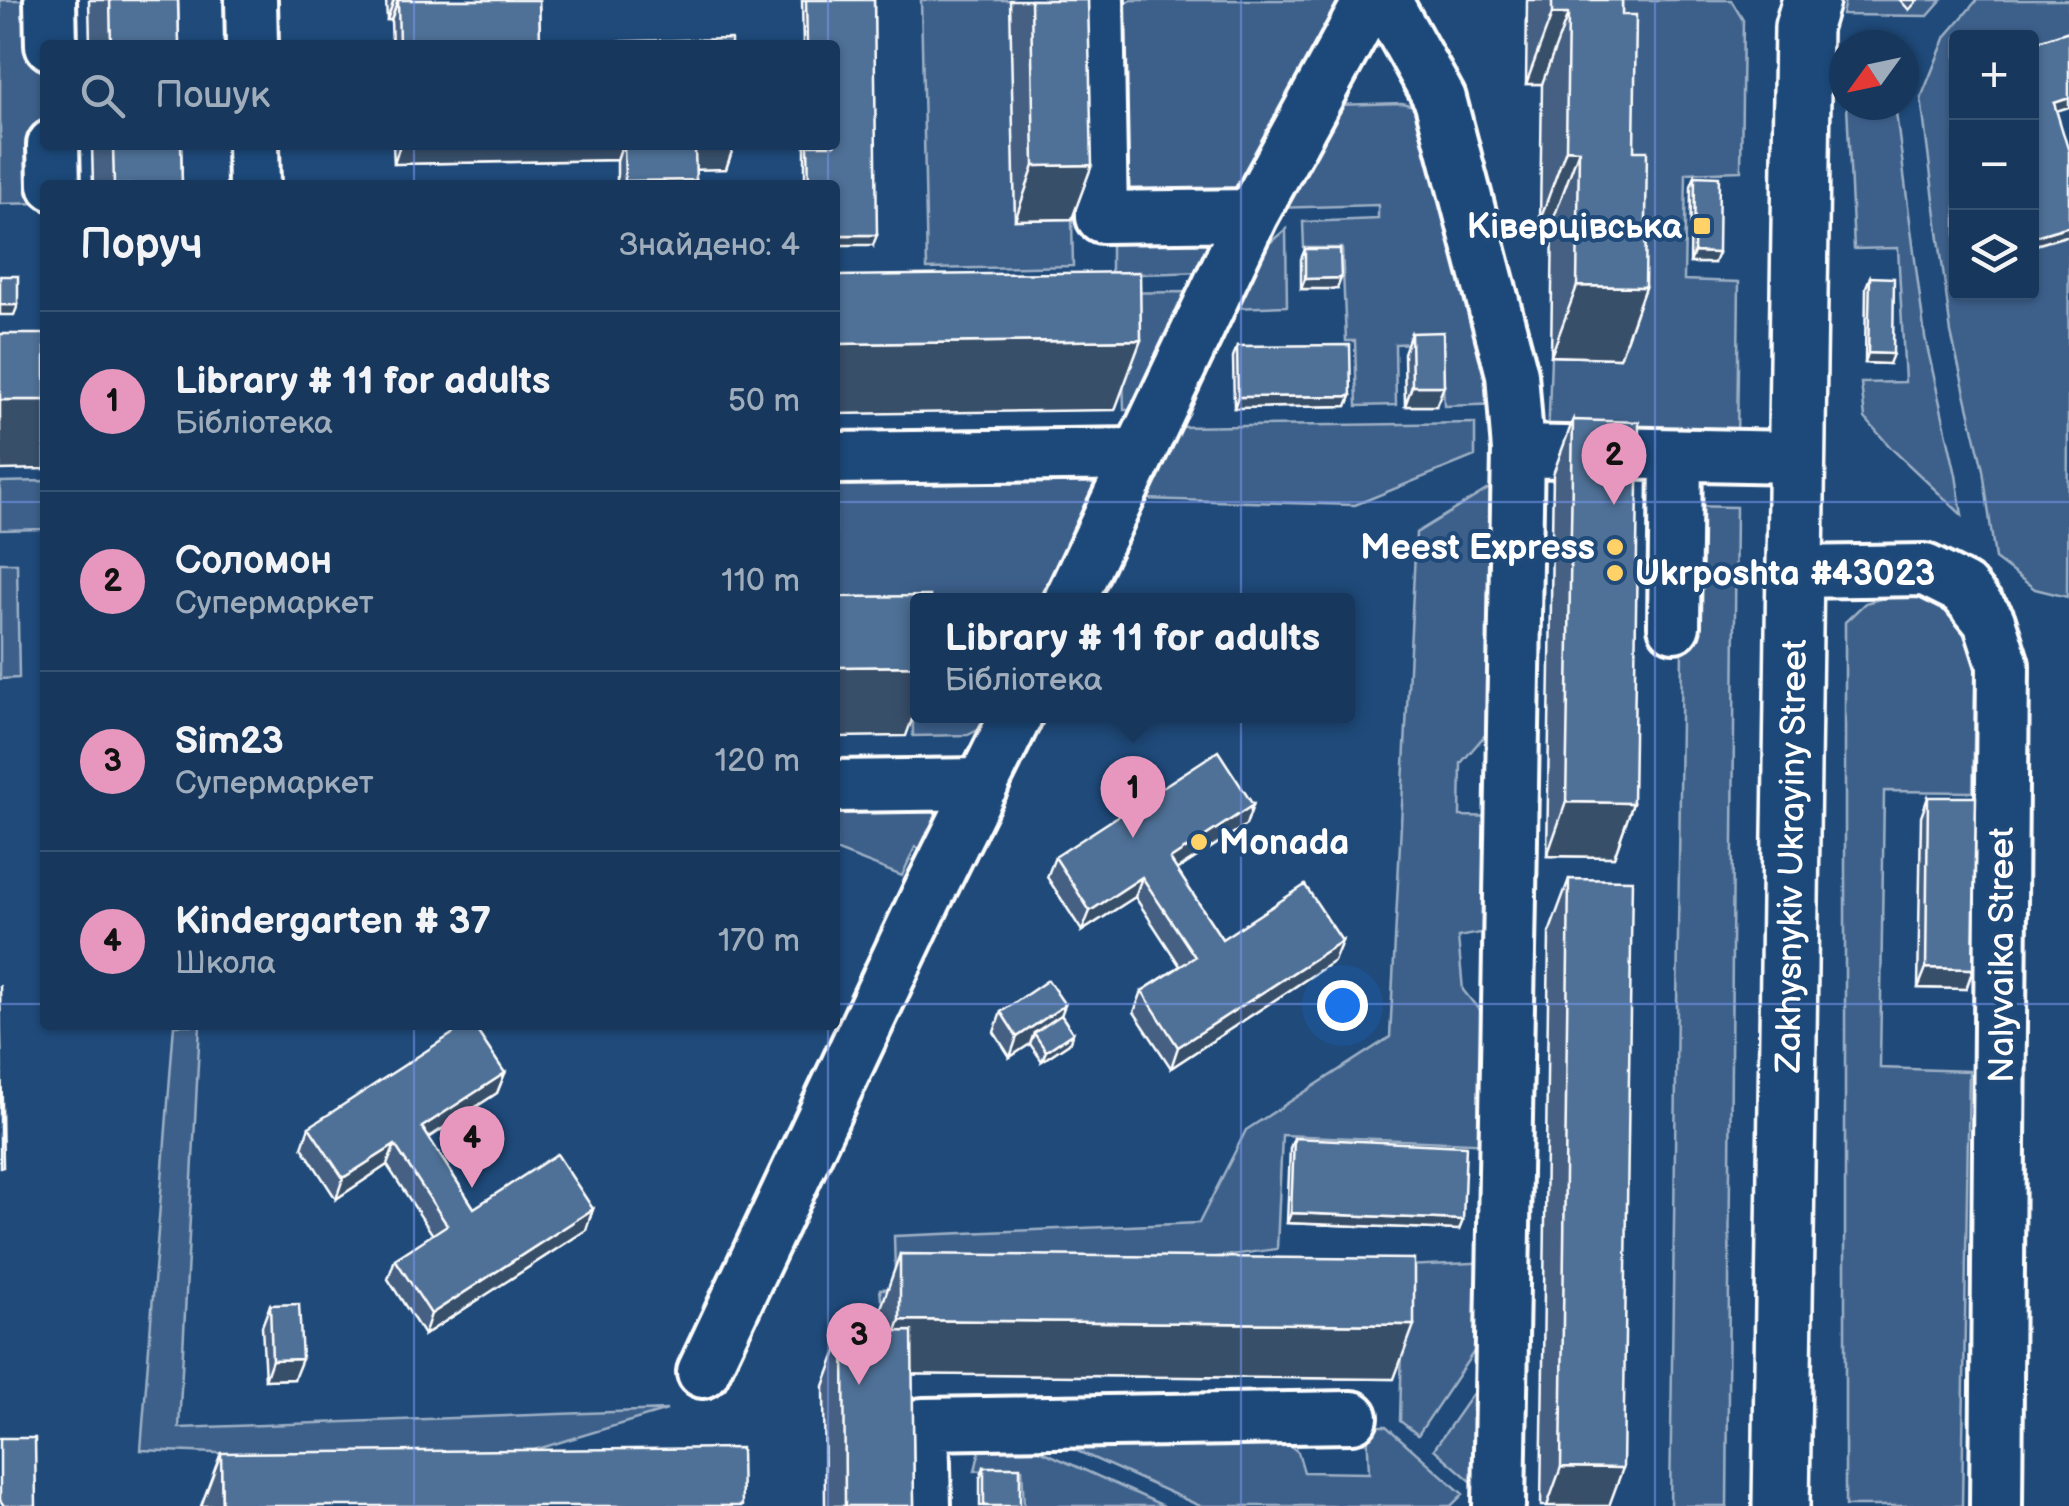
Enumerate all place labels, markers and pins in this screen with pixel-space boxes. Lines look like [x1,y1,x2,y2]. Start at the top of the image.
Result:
place label: Ківерцівська [1467,206,1683,249]
marker: Ківерцівська [1691,215,1713,237]
pin: 2 [1582,422,1646,505]
place label: Meest Express [1360,527,1595,570]
marker: Meest Express [1604,536,1626,558]
place label: Ukrposhta #43023 [1635,553,1935,596]
marker: Ukrposhta #43023 [1604,562,1626,584]
pin: 1 [1100,756,1166,838]
place label: Monada [1219,822,1349,865]
marker: Monada [1188,831,1210,853]
pin: 4 [440,1106,504,1188]
pin: 3 [826,1302,892,1385]

